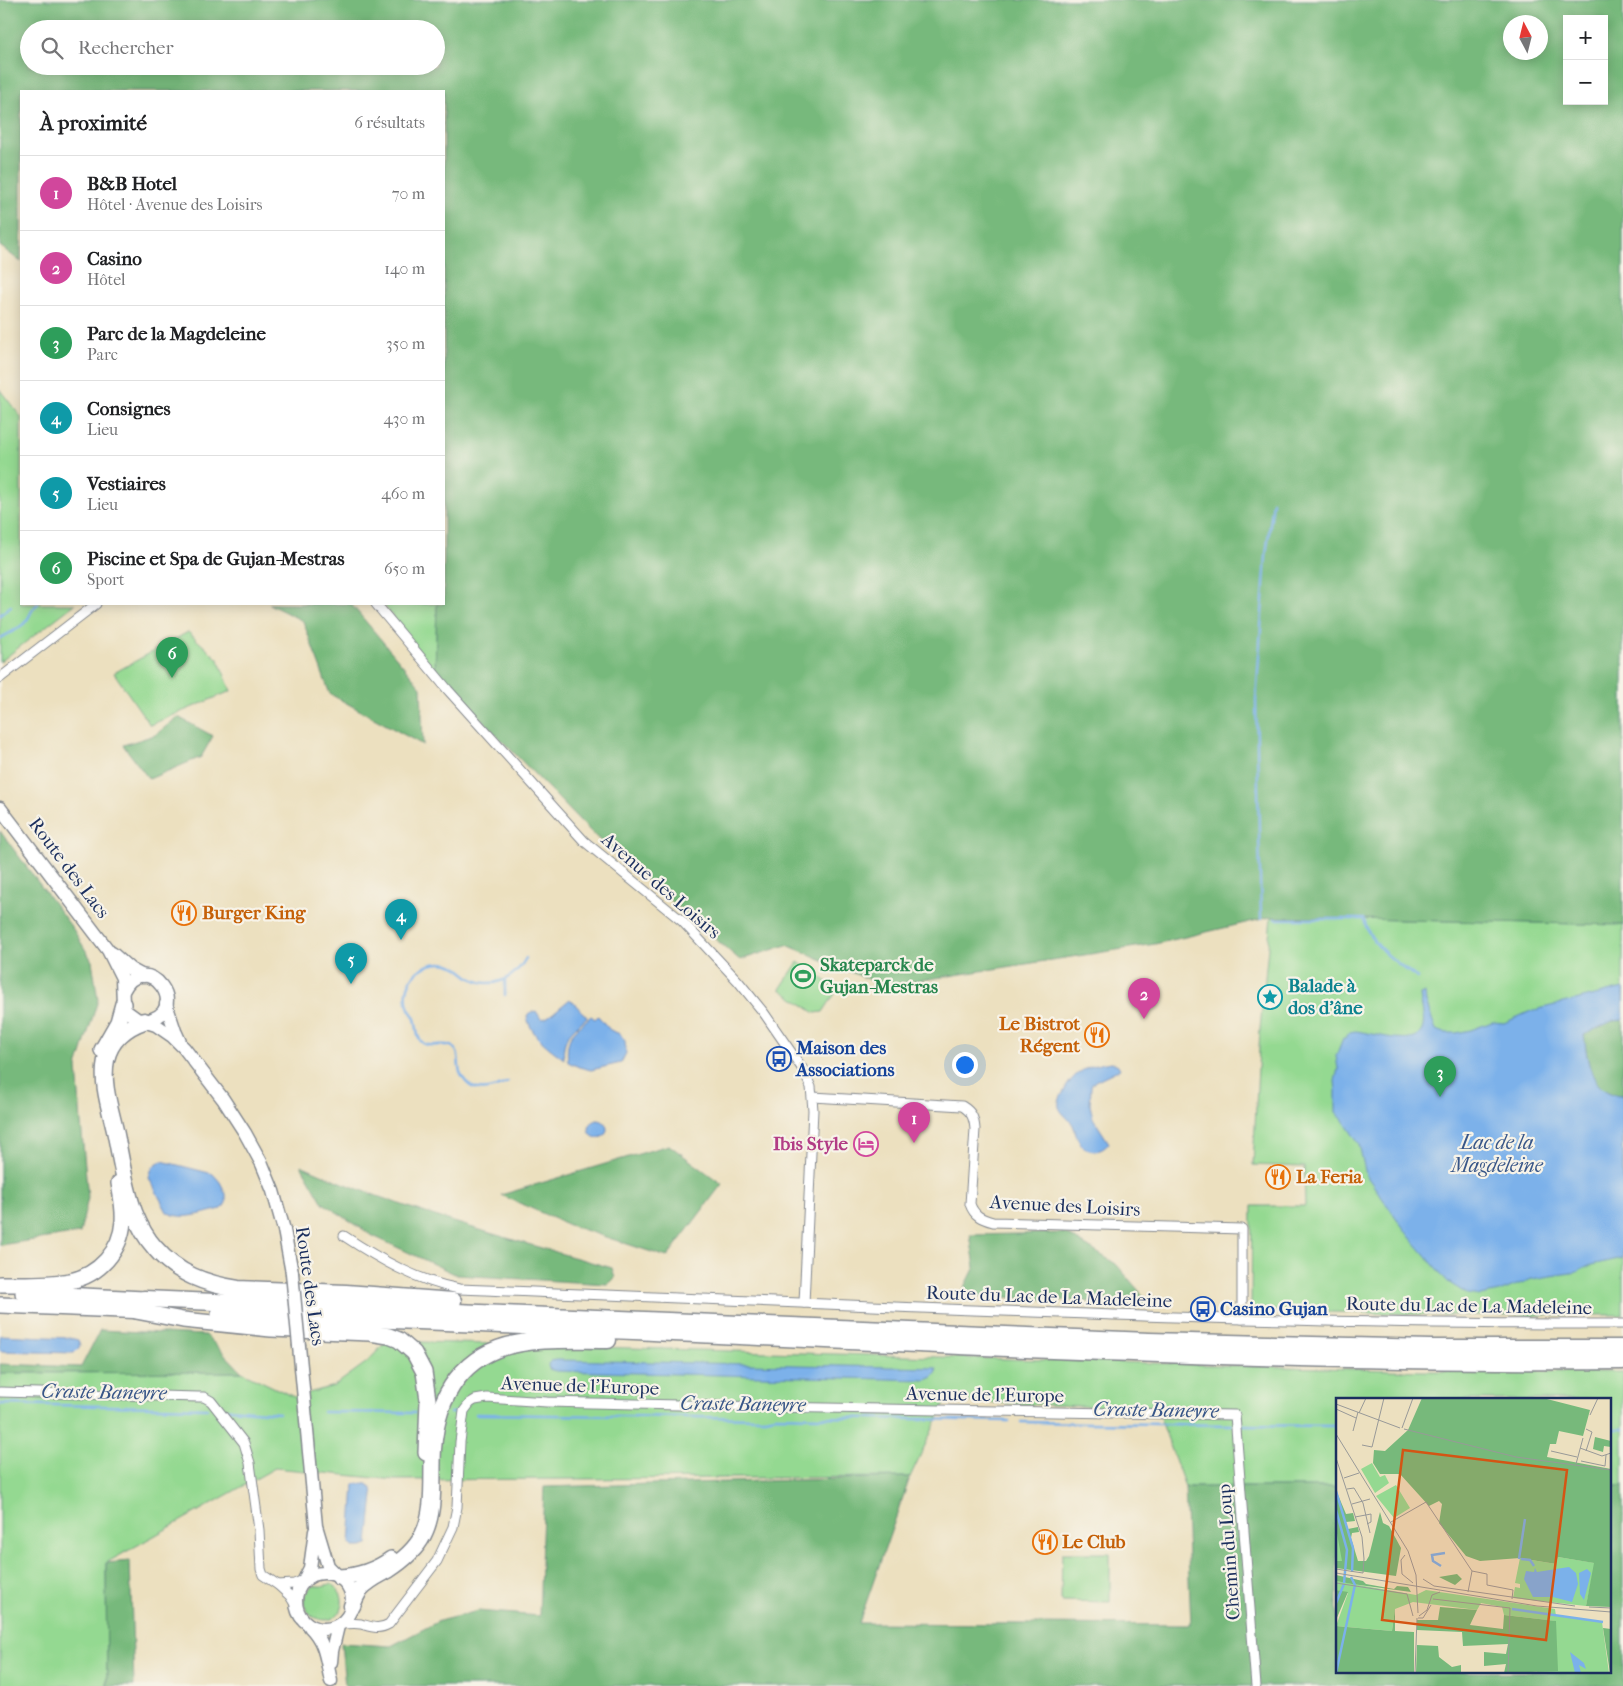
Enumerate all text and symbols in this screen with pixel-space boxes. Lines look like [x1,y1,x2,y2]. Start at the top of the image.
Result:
north arrow [1503,15,1548,60]
map controls [1563,15,1608,105]
button: + [1563,15,1608,60]
search box [20,20,445,75]
icon: search [38,34,66,62]
text: Rechercher [78,37,174,59]
button: − [1563,60,1608,105]
text: À proximité [40,111,147,135]
text: 6 résultats [354,113,425,132]
text: B&B Hotel [87,173,177,195]
text: 1 [53,184,59,203]
text: 70 m [392,184,425,203]
text: Hôtel · Avenue des Loisirs [87,195,262,214]
text: Casino [87,248,142,270]
text: 2 [52,259,60,278]
text: 140 m [384,259,425,278]
text: Hôtel [87,270,125,289]
text: Parc de la Magdeleine [87,323,266,345]
text: 3 [53,334,59,353]
text: 350 m [386,334,425,353]
text: Parc [87,345,118,364]
text: Consignes [87,398,171,420]
text: 4 [51,409,61,428]
text: 430 m [383,409,425,428]
text: Lieu [87,420,118,439]
text: Vestiaires [87,473,166,495]
text: 5 [53,484,59,503]
text: 460 m [381,484,425,503]
text: Lieu [87,495,118,514]
text: Piscine et Spa de Gujan-Mestras [87,548,345,570]
text: 6 [52,559,60,578]
text: 650 m [384,559,425,578]
text: Sport [87,570,125,589]
pin: 6 [156,637,188,678]
street label: Route des Lacs [24,813,114,923]
street label: Avenue des Loisirs [596,828,725,944]
pin: 4 [385,899,417,940]
restaurant icon: Burger King [171,900,197,926]
place label: Burger King [202,902,306,924]
pin: 5 [335,943,367,984]
place label: Skateparck de Gujan-Mestras [820,954,938,998]
sports icon: Skateparck de Gujan-Mestras [790,963,816,989]
place label: Balade à dos d'âne [1288,975,1363,1019]
pin: 2 [1128,978,1160,1019]
place icon: Balade à dos d'âne [1257,984,1283,1010]
place label: Le Bistrot Régent [999,1013,1080,1057]
restaurant icon: Le Bistrot Régent [1084,1022,1110,1048]
place label: Maison des Associations [795,1037,895,1081]
bus stop icon: Maison des Associations [766,1046,792,1072]
your location [952,1052,978,1078]
pin: 3 [1424,1056,1456,1097]
pin: 1 [898,1102,930,1143]
hotel icon: Ibis Style [853,1131,879,1157]
water label: Lac de la Magdeleine [1449,1131,1544,1177]
place label: Ibis Style [773,1133,849,1155]
restaurant icon: La Feria [1265,1164,1291,1190]
place label: La Feria [1296,1166,1364,1188]
street label: Avenue des Loisirs [988,1191,1141,1221]
street label: Route des Lacs [291,1225,329,1347]
street label: Route du Lac de La Madeleine [926,1282,1172,1312]
street label: Route du Lac de La Madeleine [1346,1293,1592,1319]
bus stop icon: Casino Gujan [1190,1296,1216,1322]
place label: Casino Gujan [1220,1298,1329,1320]
street label: Avenue de l'Europe [500,1372,659,1400]
water label: Craste Baneyre [41,1379,168,1405]
street label: Avenue de l'Europe [905,1383,1064,1407]
water label: Craste Baneyre [680,1391,807,1417]
water label: Craste Baneyre [1093,1397,1220,1423]
inset map [1336,1398,1610,1674]
street label: Chemin du Loup [1213,1483,1245,1621]
restaurant icon: Le Club [1032,1529,1058,1555]
place label: Le Club [1062,1531,1126,1553]

